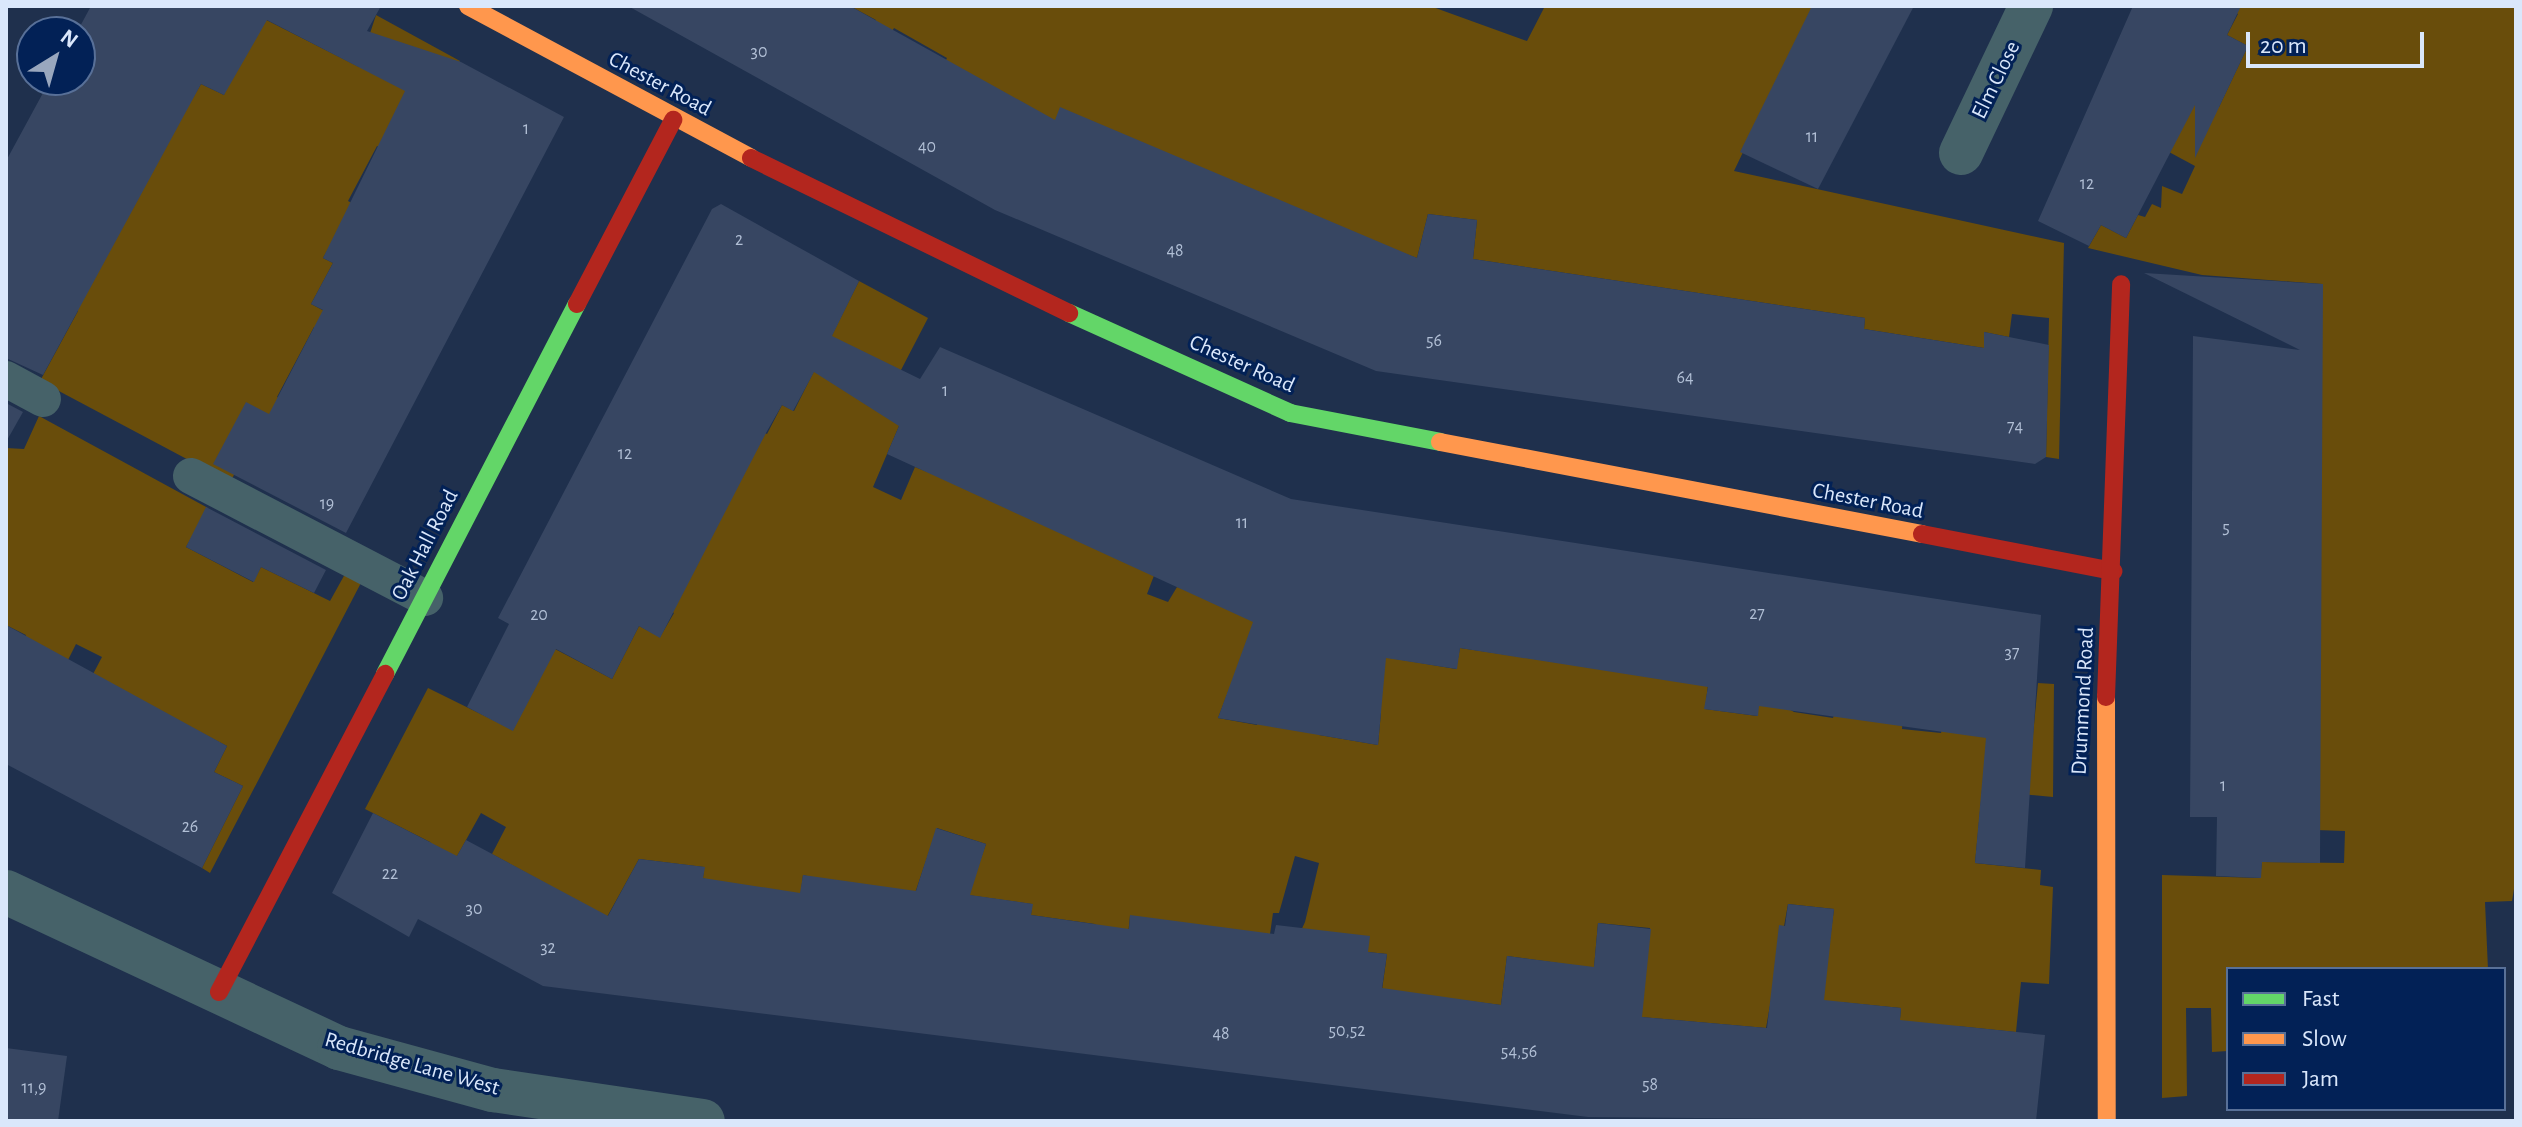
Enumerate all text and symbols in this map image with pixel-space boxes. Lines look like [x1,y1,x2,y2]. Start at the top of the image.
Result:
north arrow [16,16,96,96]
scale bar [2250,16,2428,66]
text: N [57,25,82,52]
text: 20 m [2260,34,2307,58]
street label: Elm Close [1966,37,2026,123]
house number: 30 [751,41,767,63]
street label: Chester Road [604,46,716,122]
house number: 1 [523,118,529,140]
house number: 11 [1806,126,1818,148]
house number: 40 [918,136,936,158]
house number: 12 [2080,173,2094,195]
house number: 2 [735,229,743,251]
house number: 48 [1166,240,1184,262]
street label: Chester Road [1185,329,1299,399]
house number: 56 [1426,330,1442,352]
house number: 64 [1676,367,1694,389]
house number: 1 [942,380,948,402]
house number: 74 [2007,416,2023,438]
house number: 12 [618,443,632,465]
street label: Chester Road [1810,477,1926,525]
street label: Oak Hall Road [386,485,464,605]
house number: 19 [320,493,334,515]
house number: 11 [1236,512,1248,534]
house number: 5 [2222,517,2230,539]
house number: 27 [1749,603,1765,625]
house number: 20 [530,604,548,626]
street label: Drummond Road [2066,626,2100,776]
house number: 37 [2005,642,2019,664]
house number: 1 [2220,775,2226,797]
house number: 26 [182,816,198,838]
house number: 22 [382,863,398,885]
house number: 30 [466,898,482,920]
house number: 32 [540,937,556,959]
legend [2226,967,2506,1111]
text: Fast [2302,987,2339,1011]
house number: 50,52 [1329,1020,1365,1042]
house number: 48 [1212,1023,1230,1045]
street label: Redbridge Lane West [322,1026,502,1102]
text: Slow [2302,1027,2347,1051]
house number: 54,56 [1501,1041,1537,1063]
text: Jam [2302,1067,2339,1091]
house number: 58 [1642,1074,1658,1096]
house number: 11,9 [22,1077,46,1099]

